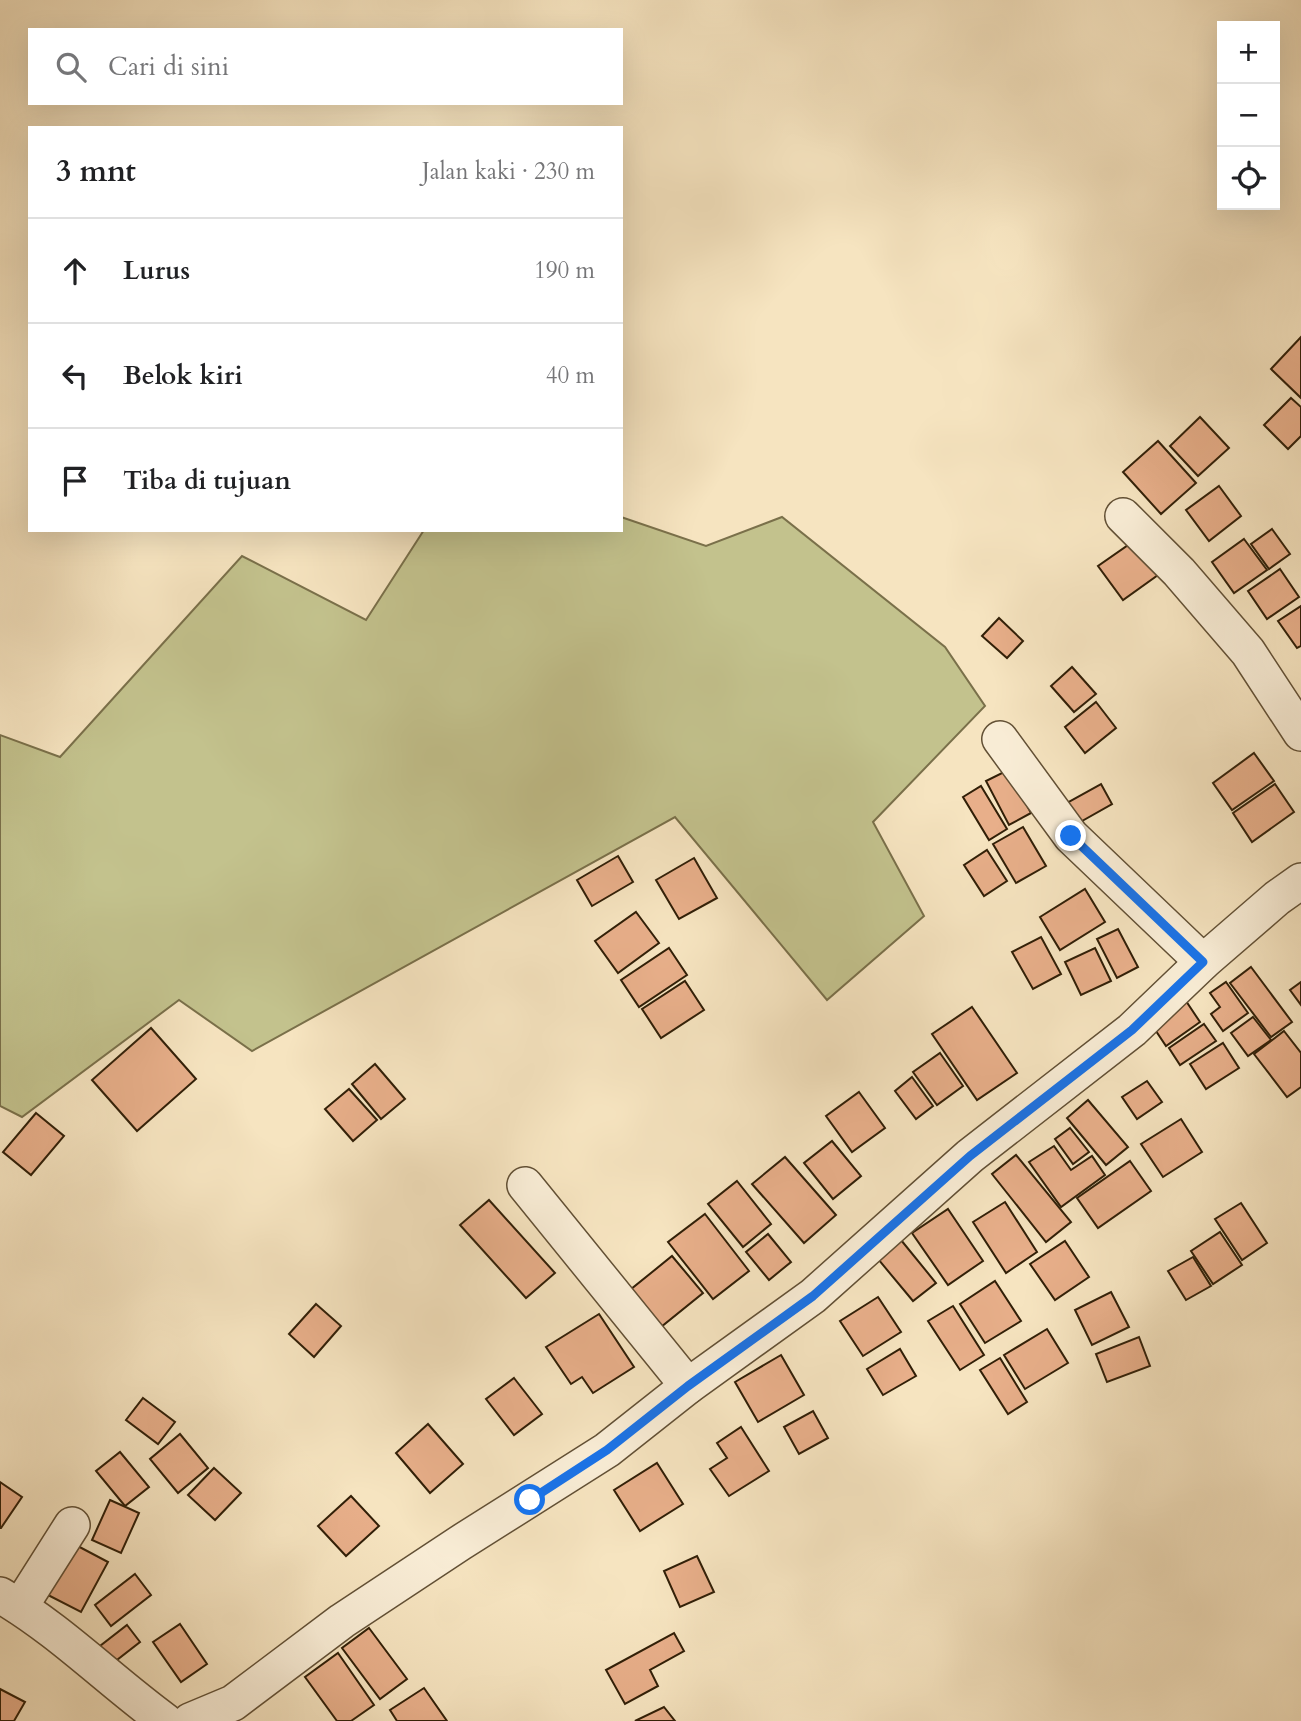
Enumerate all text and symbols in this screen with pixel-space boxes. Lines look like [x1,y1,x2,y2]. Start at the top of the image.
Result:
map controls [1217,21,1280,210]
button: + [1217,21,1280,84]
search box [28,28,623,105]
icon: search [52,48,90,86]
text: Cari di sini [108,49,229,84]
button: − [1217,84,1280,147]
button: locate [1217,147,1280,210]
text: 3 mnt [56,151,136,192]
text: Jalan kaki · 230 m [422,156,595,187]
icon: ahead [56,252,94,290]
text: Lurus [123,253,190,288]
text: 190 m [534,255,595,286]
icon: left [56,357,94,395]
text: Belok kiri [123,358,243,393]
text: 40 m [546,360,595,391]
icon: arrive [56,462,94,500]
text: Tiba di tujuan [123,463,291,498]
route end [1055,820,1086,851]
route start [514,1484,545,1515]

